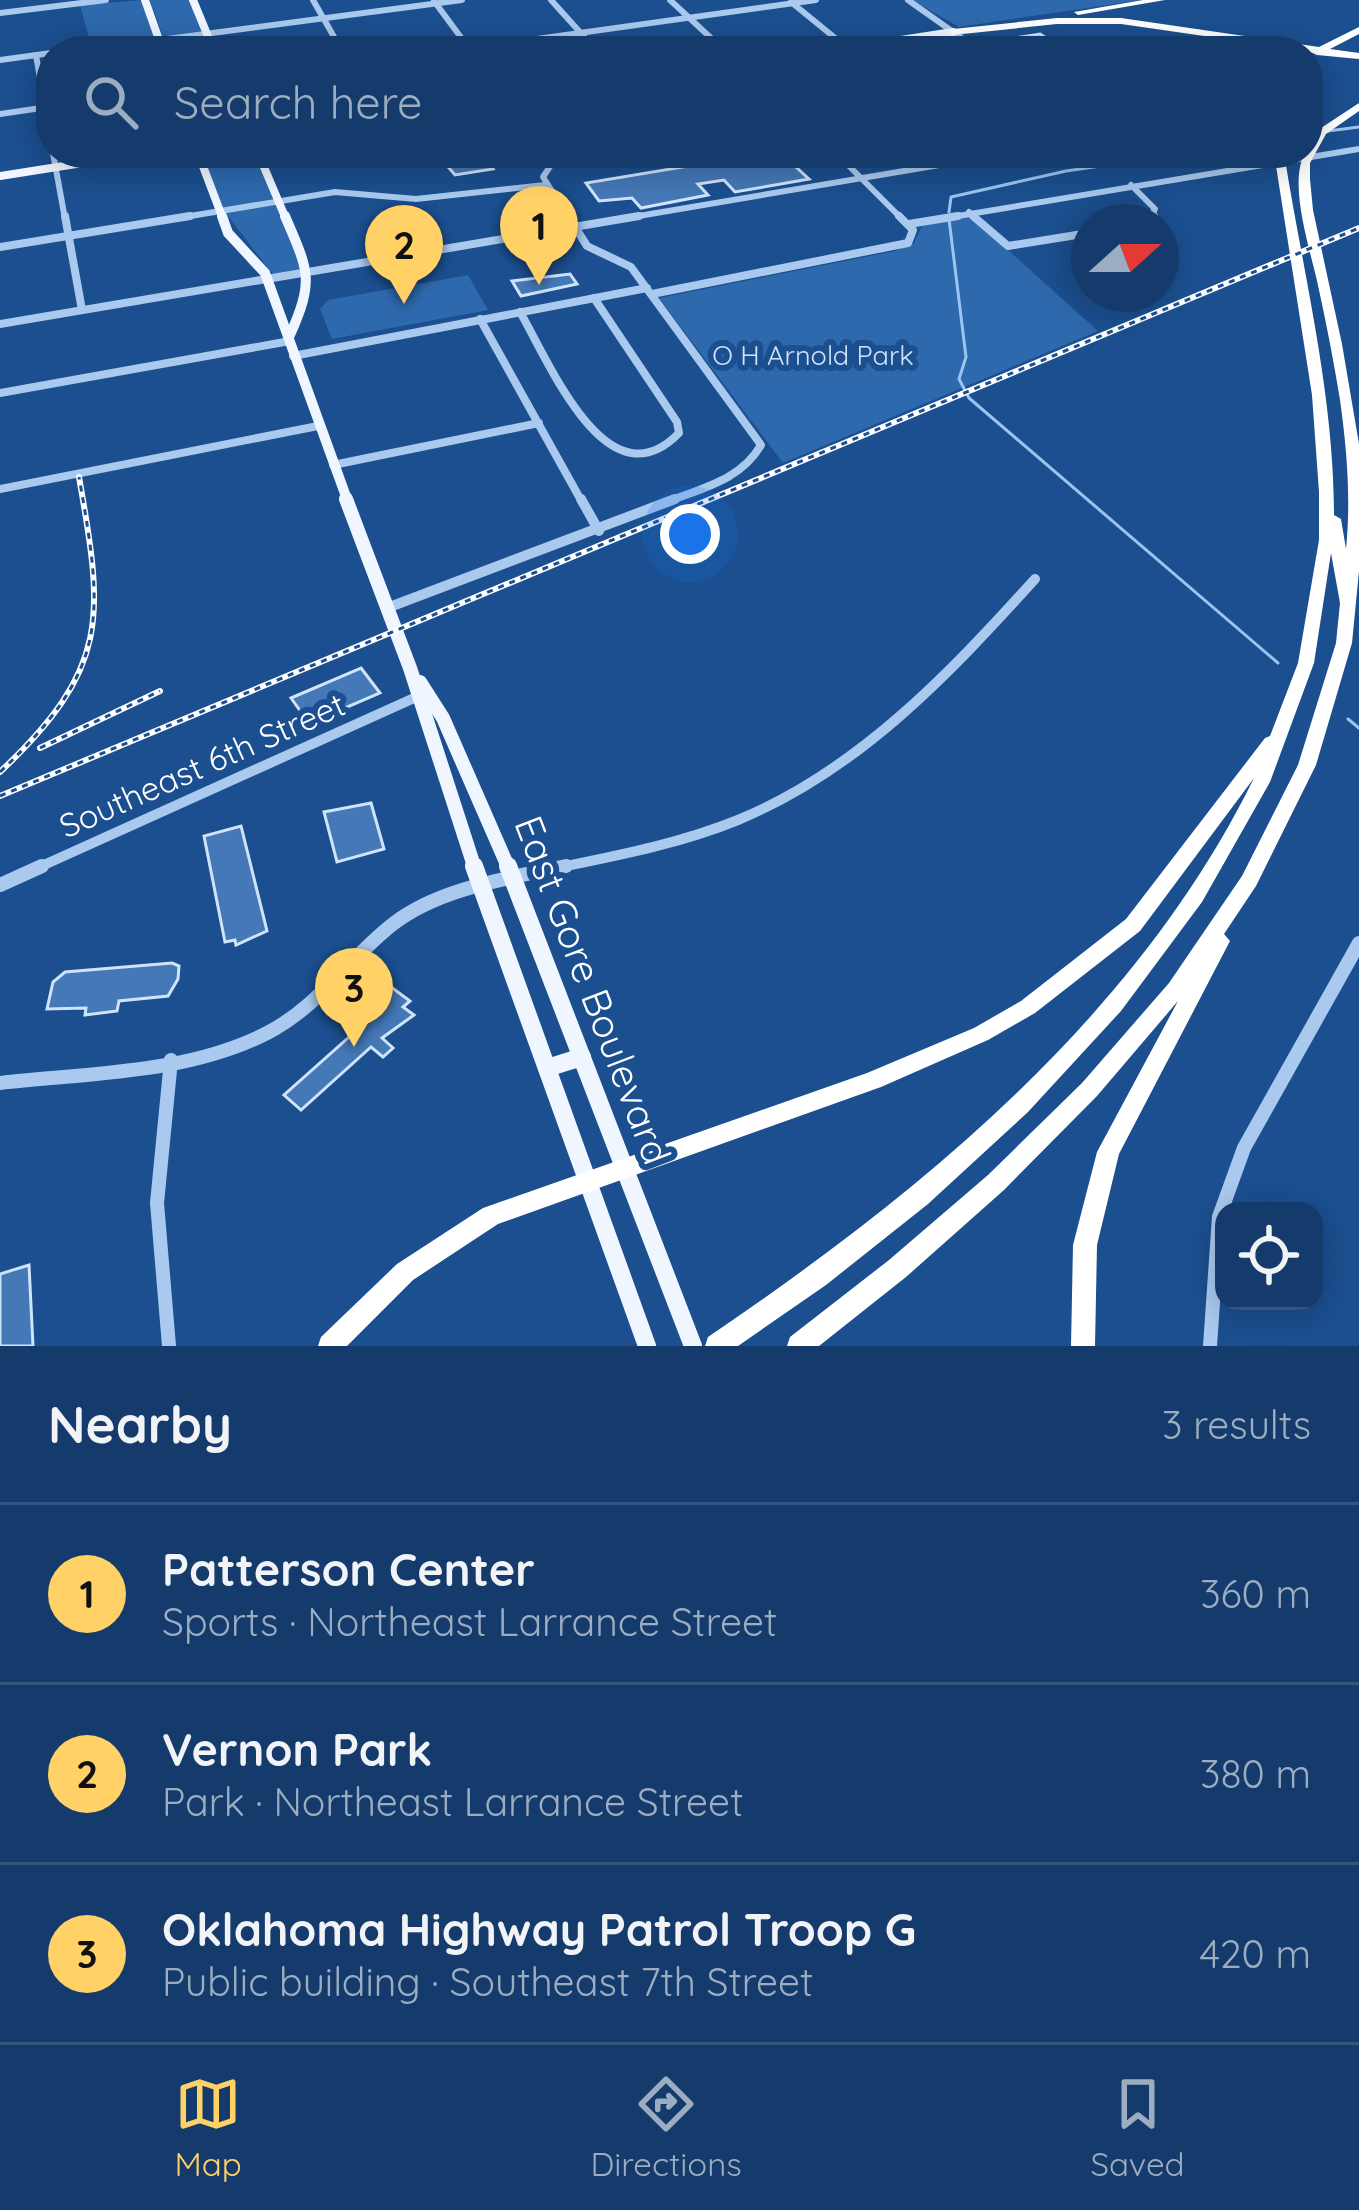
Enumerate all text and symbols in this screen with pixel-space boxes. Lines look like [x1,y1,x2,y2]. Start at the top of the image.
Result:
search box [36,36,1323,168]
icon: search [78,69,144,135]
text: Search here [174,74,422,130]
pin: 1 [500,186,578,285]
north arrow [1071,204,1179,312]
pin: 2 [365,205,443,304]
park label: O H Arnold Park [712,338,914,372]
your location [660,504,720,564]
street label: Southeast 6th Street [53,683,351,846]
street label: East Gore Boulevard [504,809,682,1171]
pin: 3 [315,948,393,1047]
map controls [1215,1202,1323,1310]
button: locate [1215,1202,1323,1310]
text: Nearby [48,1392,232,1456]
text: 3 results [1162,1400,1311,1449]
text: Patterson Center [162,1541,535,1597]
text: 1 [79,1569,95,1618]
text: 360 m [1200,1569,1311,1618]
text: Sports · Northeast Larrance Street [162,1597,777,1646]
text: Vernon Park [162,1721,432,1777]
text: 2 [76,1749,98,1798]
text: 380 m [1200,1749,1311,1798]
text: Park · Northeast Larrance Street [162,1777,743,1826]
text: Oklahoma Highway Patrol Troop G [162,1901,916,1957]
text: 3 [77,1929,97,1978]
text: 420 m [1199,1929,1311,1978]
text: Public building · Southeast 7th Street [162,1957,813,2006]
tab: Map [174,2071,242,2184]
tab: Directions [590,2071,742,2184]
tab: Saved [1091,2071,1185,2184]

